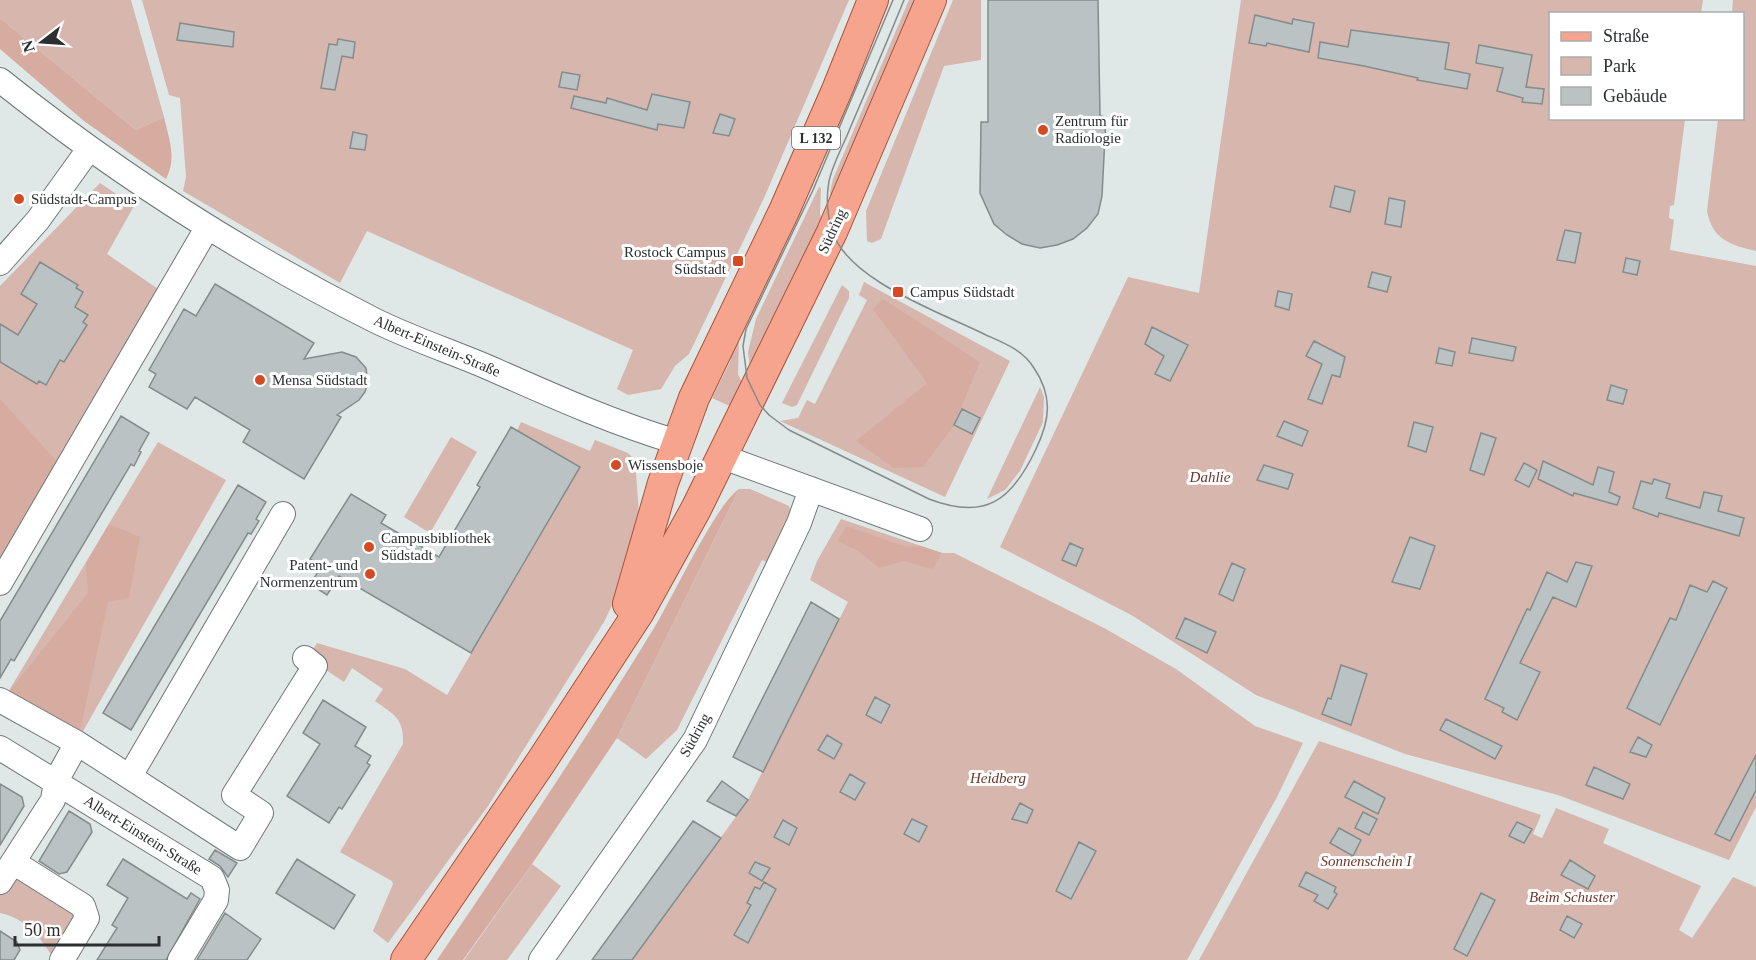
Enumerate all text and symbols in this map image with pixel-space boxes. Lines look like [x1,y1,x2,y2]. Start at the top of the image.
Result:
north arrow [12,12,72,72]
legend [1549,12,1744,120]
text: Straße [1603,26,1649,46]
text: N [18,38,38,54]
text: Park [1603,56,1636,76]
text: Gebäude [1603,86,1667,106]
place label: Zentrum für Radiologie [1055,113,1128,146]
marker: Zentrum für Radiologie [1036,123,1050,137]
road number: L 132 [792,127,840,149]
place label: Südstadt-Campus [31,191,137,207]
marker: Südstadt-Campus [12,192,26,206]
street label: Südring [815,206,849,256]
place label: Rostock Campus Südstadt [624,244,727,277]
marker: Rostock Campus Südstadt [731,254,745,268]
place label: Campus Südstadt [910,284,1015,300]
marker: Campus Südstadt [891,285,905,299]
street label: Albert-Einstein-Straße [371,312,503,380]
place label: Mensa Südstadt [272,372,368,388]
marker: Mensa Südstadt [253,373,267,387]
place label: Wissensboje [628,457,704,473]
marker: Wissensboje [609,458,623,472]
park label: Dahlie [1189,469,1231,485]
place label: Campusbibliothek Südstadt [381,530,491,563]
marker: Campusbibliothek Südstadt [362,540,376,554]
place label: Patent- und Normenzentrum [260,557,358,590]
marker: Patent- und Normenzentrum [363,567,377,581]
street label: Südring [676,710,714,760]
park label: Heidberg [969,770,1027,786]
street label: Albert-Einstein-Straße [81,792,205,878]
park label: Sonnenschein I [1320,853,1413,869]
park label: Beim Schuster [1529,889,1615,905]
scale bar [15,909,159,947]
text: 50 m [24,920,61,940]

